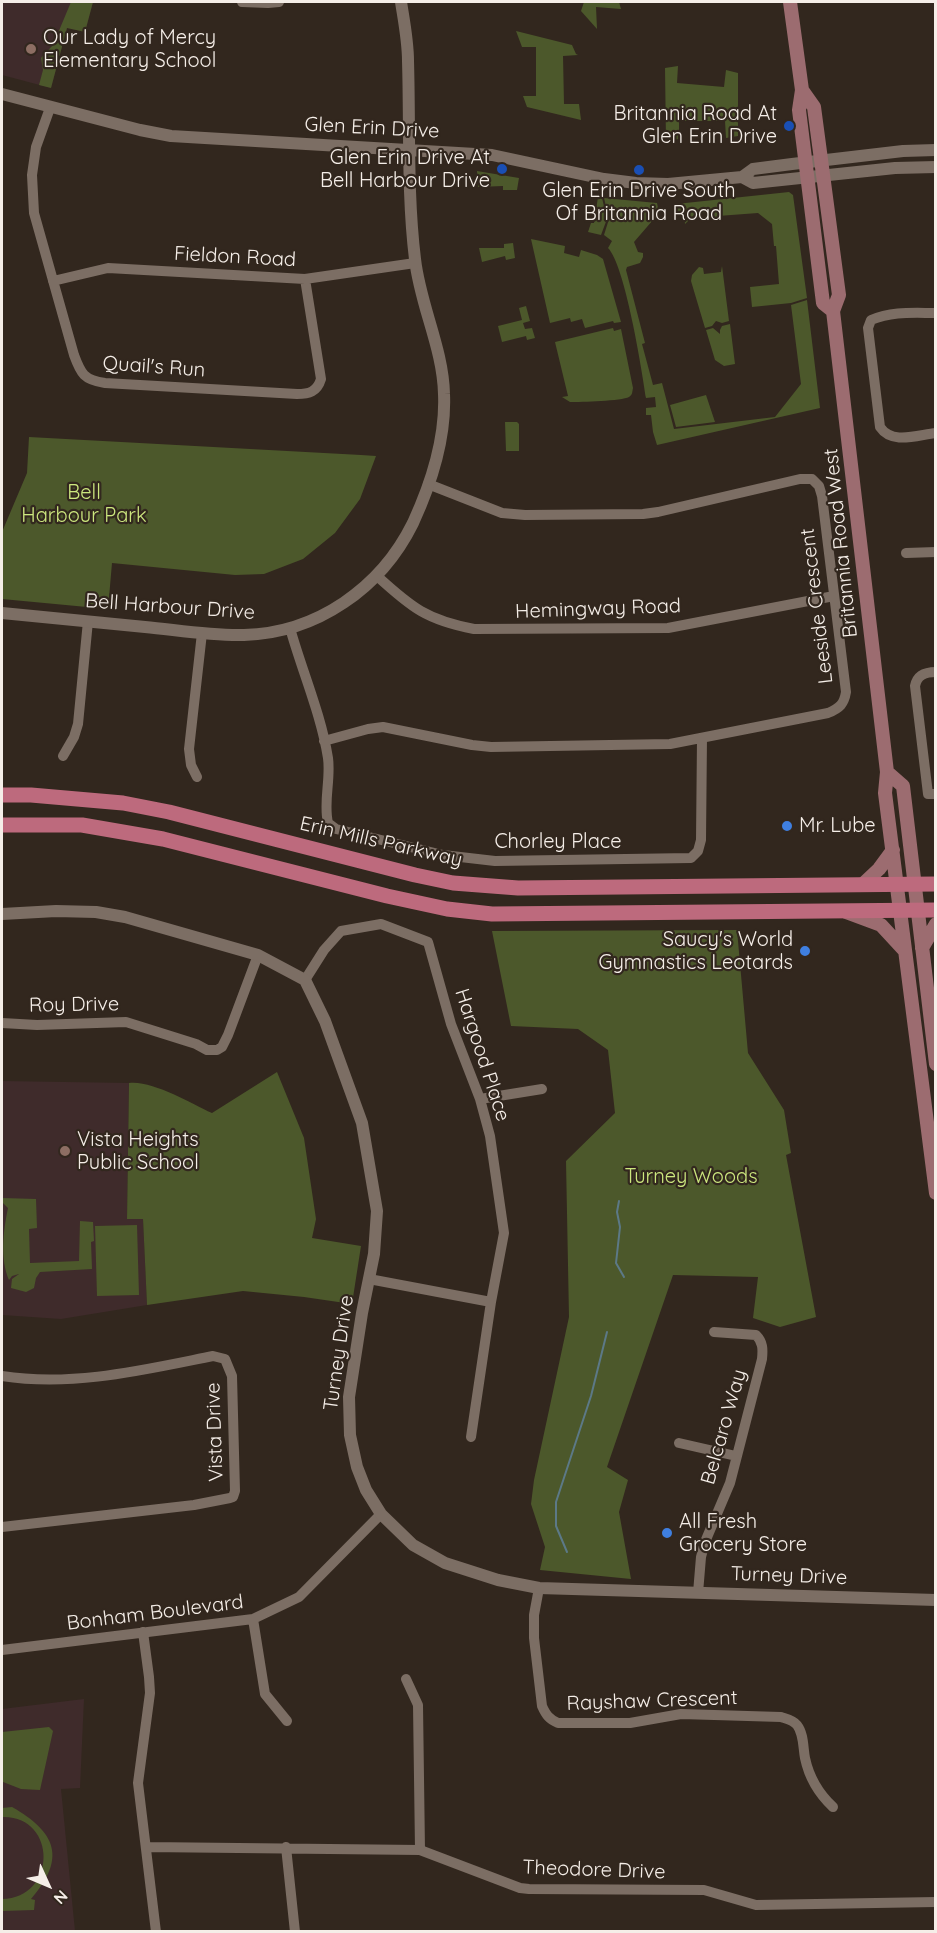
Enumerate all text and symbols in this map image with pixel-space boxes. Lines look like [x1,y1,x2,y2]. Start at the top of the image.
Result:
place label: Our Lady of Mercy Elementary School [43,26,216,73]
marker: Our Lady of Mercy Elementary School [24,42,38,56]
place label: Britannia Road At Glen Erin Drive [613,102,777,149]
street label: Glen Erin Drive [304,112,440,144]
marker: Britannia Road At Glen Erin Drive [782,119,796,133]
place label: Glen Erin Drive At Bell Harbour Drive [320,146,490,193]
marker: Glen Erin Drive At Bell Harbour Drive [495,162,509,176]
marker: Glen Erin Drive South Of Britannia Road [632,163,646,177]
place label: Glen Erin Drive South Of Britannia Road [542,179,736,226]
street label: Fieldon Road [173,242,297,272]
street label: Quail's Run [102,351,206,383]
street label: Britannia Road West [819,447,863,639]
park label: Bell Harbour Park [21,481,147,528]
street label: Leeside Crescent [796,527,838,685]
street label: Bell Harbour Drive [84,589,256,625]
street label: Hemingway Road [515,594,681,624]
street label: Erin Mills Parkway [297,812,465,872]
place label: Mr. Lube [799,814,876,838]
marker: Mr. Lube [780,819,794,833]
street label: Chorley Place [495,830,621,854]
place label: Saucy's World Gymnastics Leotards [599,928,793,975]
marker: Saucy's World Gymnastics Leotards [798,944,812,958]
street label: Hargood Place [449,986,515,1124]
street label: Roy Drive [29,992,119,1018]
place label: Vista Heights Public School [77,1128,199,1175]
marker: Vista Heights Public School [58,1144,72,1158]
park label: Turney Woods [624,1165,758,1189]
street label: Turney Drive [319,1294,359,1412]
street label: Belcaro Way [696,1367,752,1487]
street label: Vista Drive [201,1382,229,1482]
place label: All Fresh Grocery Store [679,1510,807,1557]
marker: All Fresh Grocery Store [660,1526,674,1540]
street label: Turney Drive [730,1562,848,1590]
street label: Bonham Boulevard [65,1590,245,1636]
street label: Rayshaw Crescent [566,1686,738,1716]
north arrow [18,1855,78,1915]
street label: Theodore Drive [522,1856,666,1884]
text: N [50,1886,72,1909]

